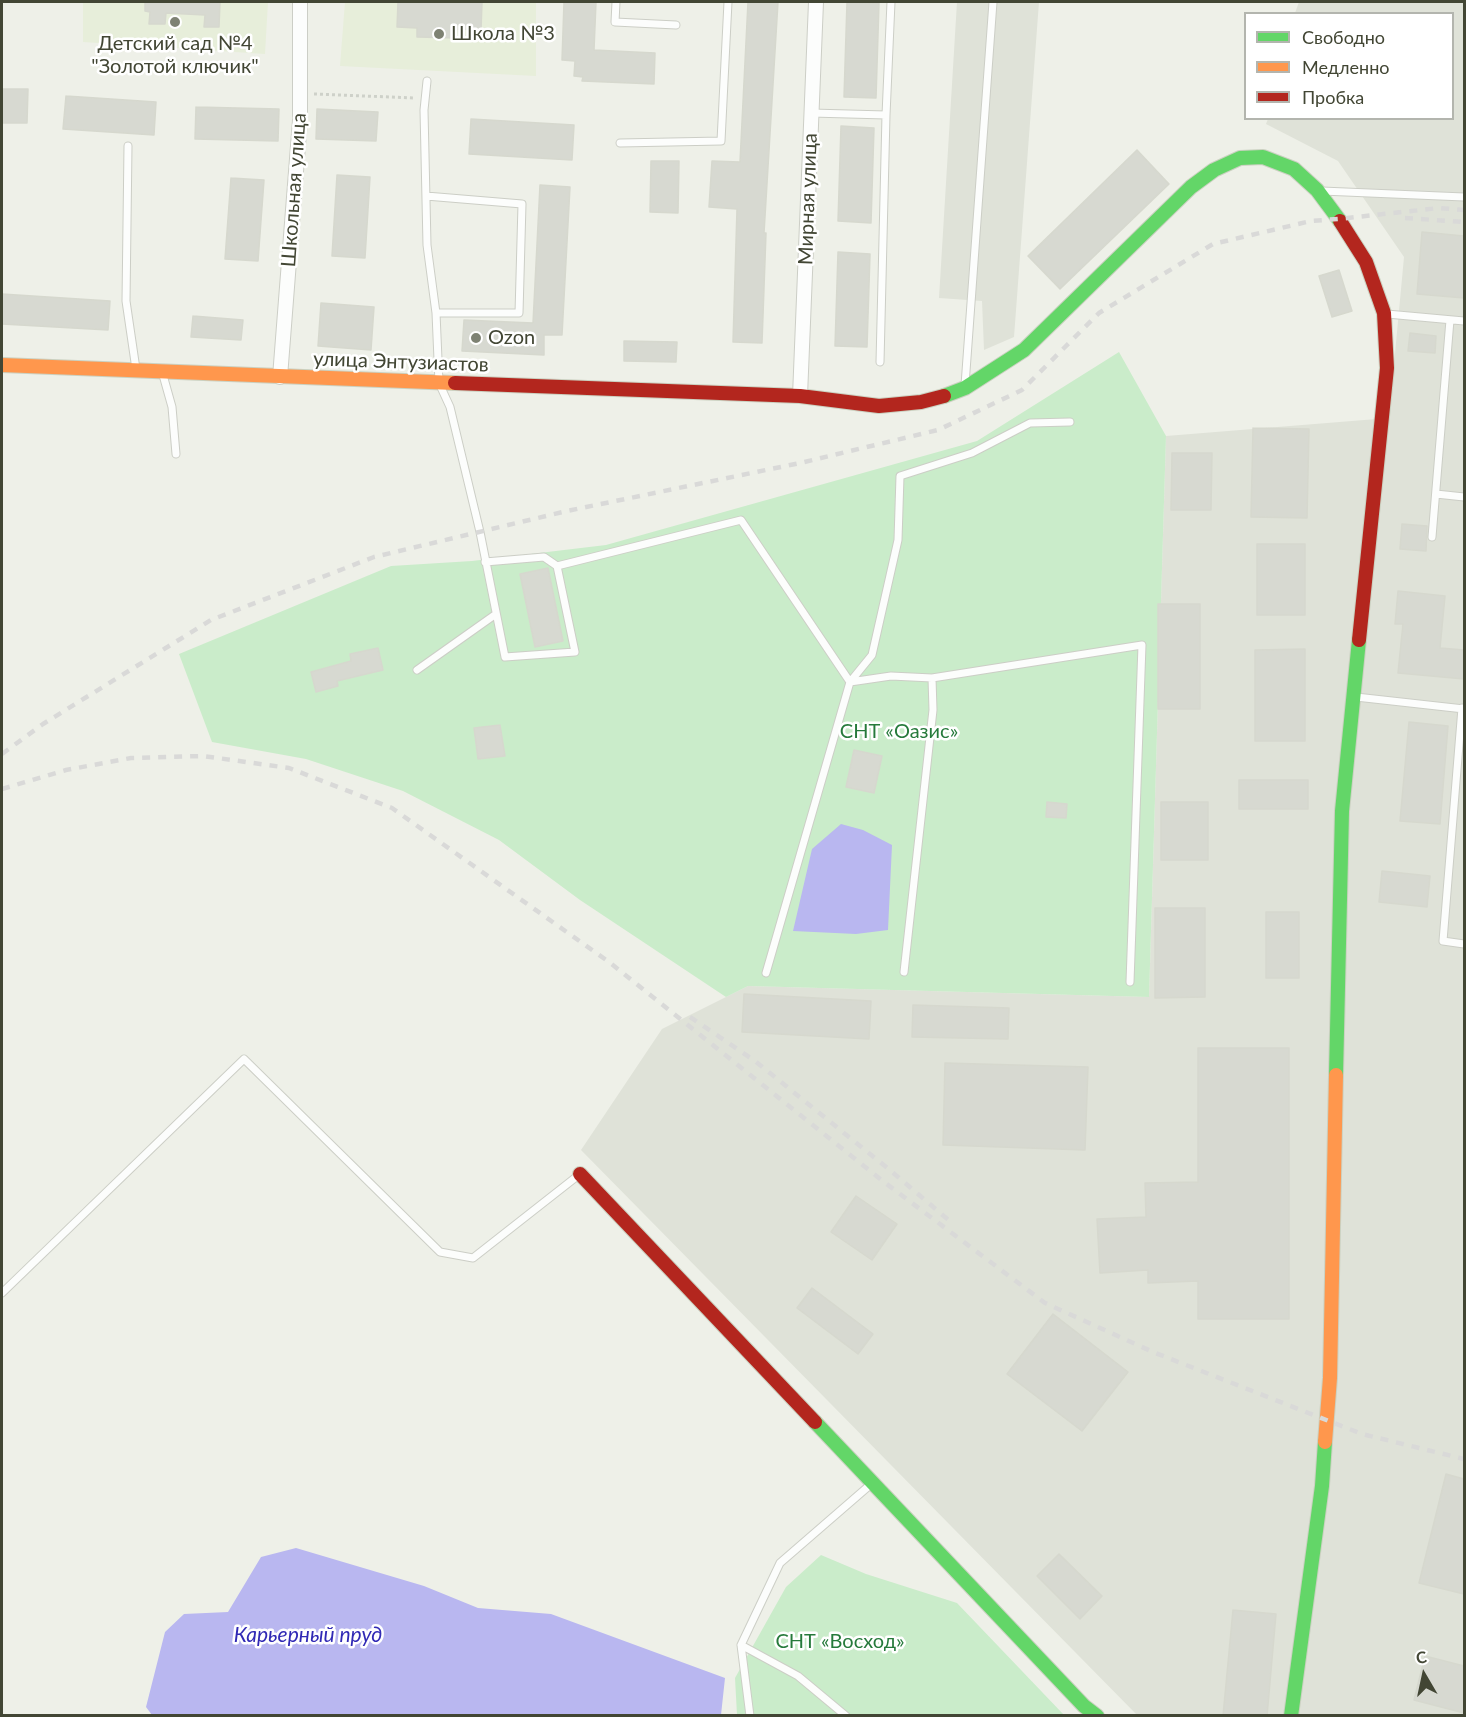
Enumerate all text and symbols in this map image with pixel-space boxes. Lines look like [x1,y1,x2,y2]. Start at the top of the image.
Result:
legend [1244,12,1454,120]
marker: Детский сад №4 "Золотой ключик" [168,15,182,29]
place label: Школа №3 [451,22,555,46]
text: Свободно [1302,26,1385,48]
marker: Школа №3 [432,27,446,41]
place label: Детский сад №4 "Золотой ключик" [91,32,259,79]
text: Медленно [1302,56,1390,78]
text: Пробка [1302,86,1364,108]
street label: Школьная улица [277,112,311,268]
street label: Мирная улица [794,133,822,265]
place label: Ozon [488,326,535,350]
marker: Ozon [469,331,483,345]
street label: улица Энтузиастов [313,347,489,377]
park label: СНТ «Оазис» [840,720,958,744]
water label: Карьерный пруд [234,1622,382,1648]
park label: СНТ «Восход» [775,1630,905,1654]
north arrow [1394,1645,1454,1705]
text: С [1414,1647,1428,1667]

